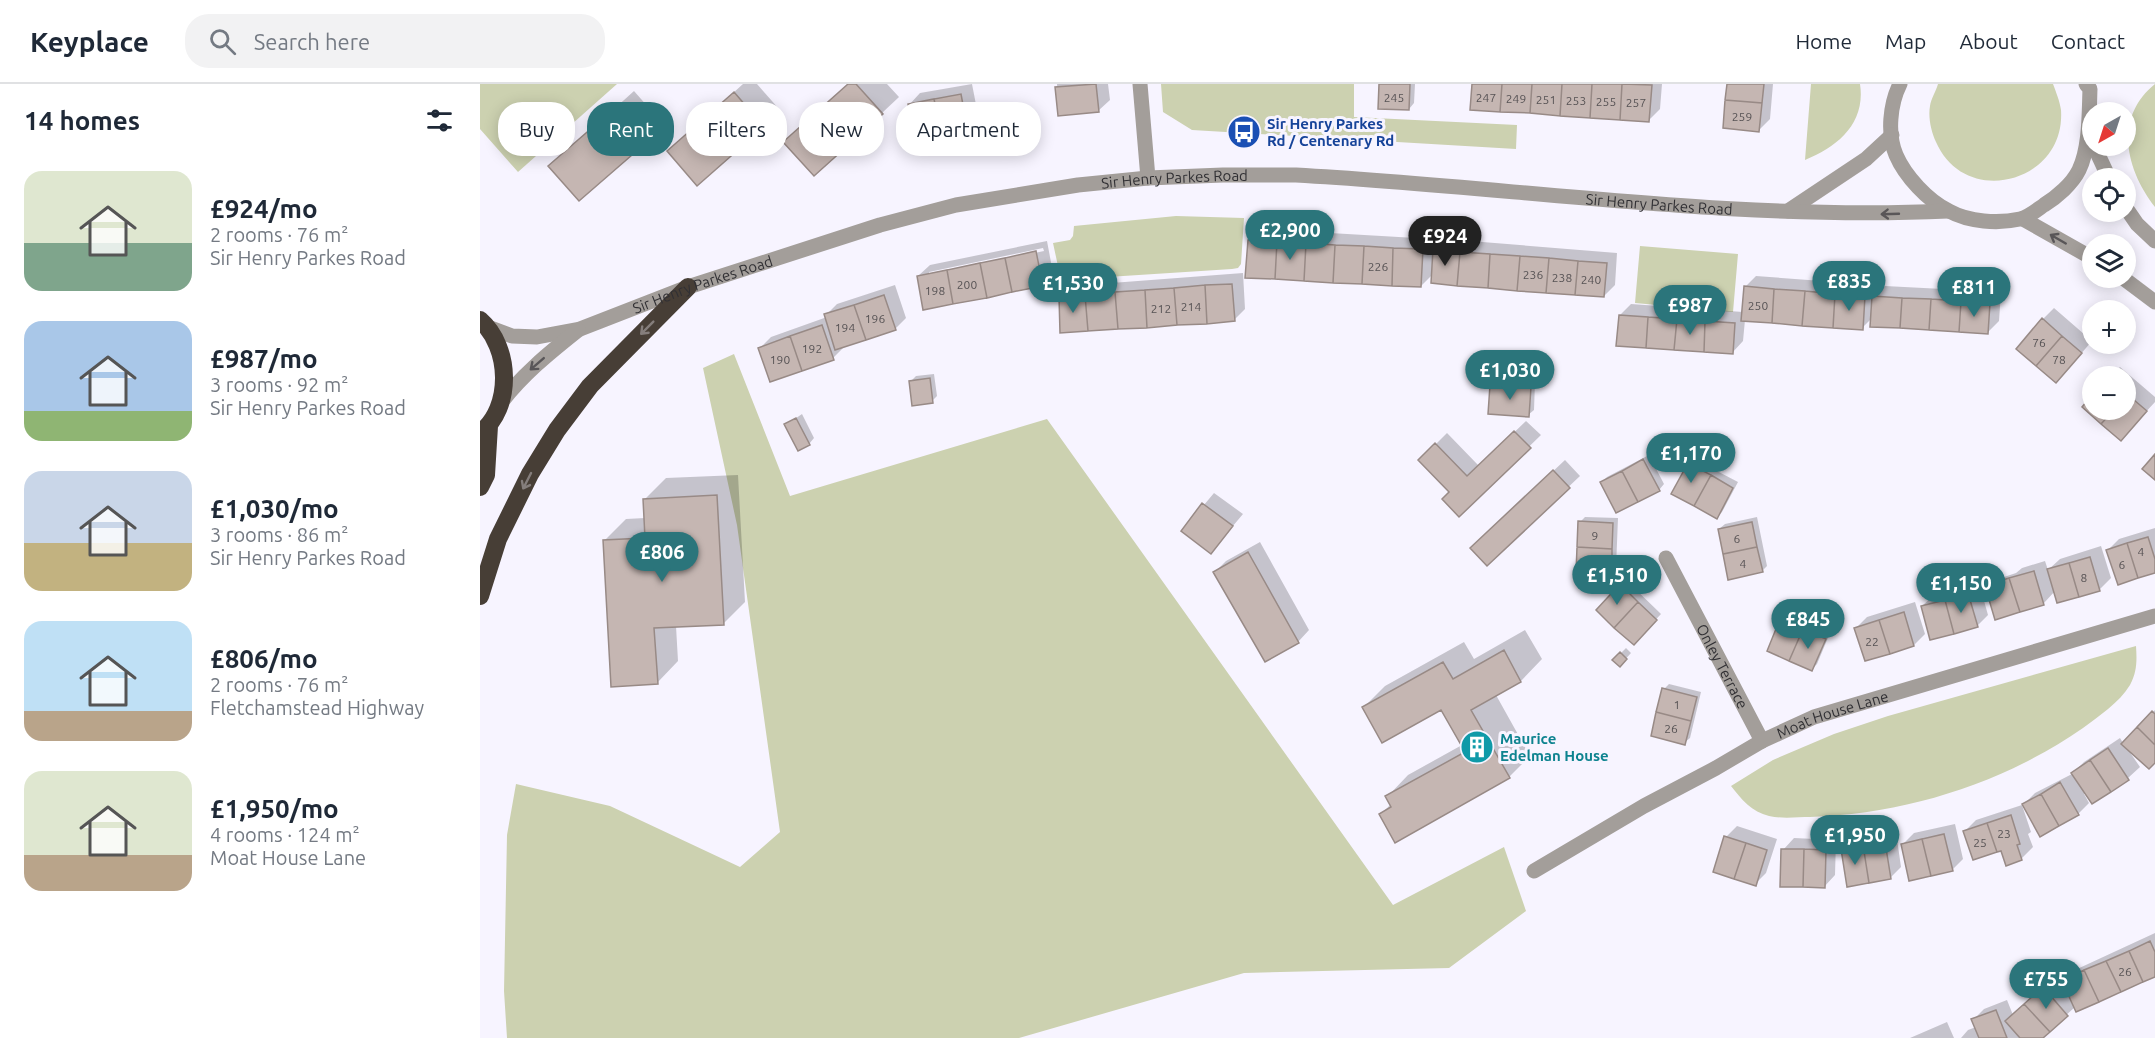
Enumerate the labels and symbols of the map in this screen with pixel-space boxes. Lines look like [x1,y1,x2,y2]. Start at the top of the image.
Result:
house number: 245 [1384,91,1404,104]
house number: 247 [1476,91,1496,104]
house number: 249 [1506,92,1526,105]
house number: 251 [1536,93,1556,106]
house number: 253 [1566,94,1586,107]
house number: 255 [1596,95,1616,108]
house number: 257 [1626,96,1646,109]
north arrow [2082,102,2136,156]
house number: 259 [1732,110,1752,123]
bus stop icon: Sir Henry Parkes Rd / Centenary Rd [1226,114,1262,150]
place label: Sir Henry Parkes Rd / Centenary Rd [1267,115,1394,149]
street label: Sir Henry Parkes Road [1100,167,1248,191]
street label: Sir Henry Parkes Road [1585,190,1733,217]
one-way arrow [1880,208,1900,219]
pin: £2,900 [1241,210,1339,261]
pin: £924 [1409,216,1481,267]
one-way arrow [2049,232,2066,244]
street label: Sir Henry Parkes Road [630,252,775,316]
house number: 226 [1368,260,1388,273]
pin: £835 [1813,261,1885,312]
pin: £1,530 [1024,263,1122,314]
pin: £811 [1938,267,2010,318]
house number: 236 [1523,268,1543,281]
house number: 238 [1552,271,1572,284]
house number: 240 [1581,273,1601,286]
house number: 200 [957,278,977,291]
house number: 198 [925,284,945,297]
pin: £987 [1654,285,1726,336]
house number: 250 [1748,299,1768,312]
house number: 214 [1181,300,1201,313]
house number: 212 [1151,302,1171,315]
house number: 196 [865,312,885,325]
one-way arrow [640,321,655,336]
house number: 194 [835,321,855,334]
house number: 76 [2032,336,2046,349]
house number: 192 [802,342,822,355]
pin: £1,030 [1461,350,1559,401]
house number: 190 [770,353,790,366]
house number: 78 [2052,353,2066,366]
one-way arrow [530,357,545,371]
pin: £1,170 [1642,433,1740,484]
one-way arrow [521,471,532,489]
house number: 9 [1592,529,1598,542]
pin: £806 [626,532,698,583]
house number: 6 [1734,532,1741,545]
house number: 4 [2138,545,2145,558]
pin: £1,510 [1568,555,1666,606]
house number: 4 [1740,557,1747,570]
house number: 6 [2119,558,2126,571]
pin: £1,150 [1912,563,2010,614]
house number: 8 [2081,571,2088,584]
pin: £845 [1772,599,1844,650]
street label: Onley Terrace [1693,621,1752,711]
house number: 22 [1865,635,1879,648]
street label: Moat House Lane [1774,687,1890,742]
house number: 1 [1674,698,1680,711]
house number: 26 [1664,722,1678,735]
building icon: Maurice Edelman House [1459,729,1495,765]
place label: Maurice Edelman House [1500,730,1609,764]
pin: £1,950 [1806,815,1904,866]
house number: 23 [1997,827,2011,840]
house number: 25 [1973,836,1987,849]
pin: £755 [2010,959,2082,1010]
house number: 26 [2118,965,2132,978]

